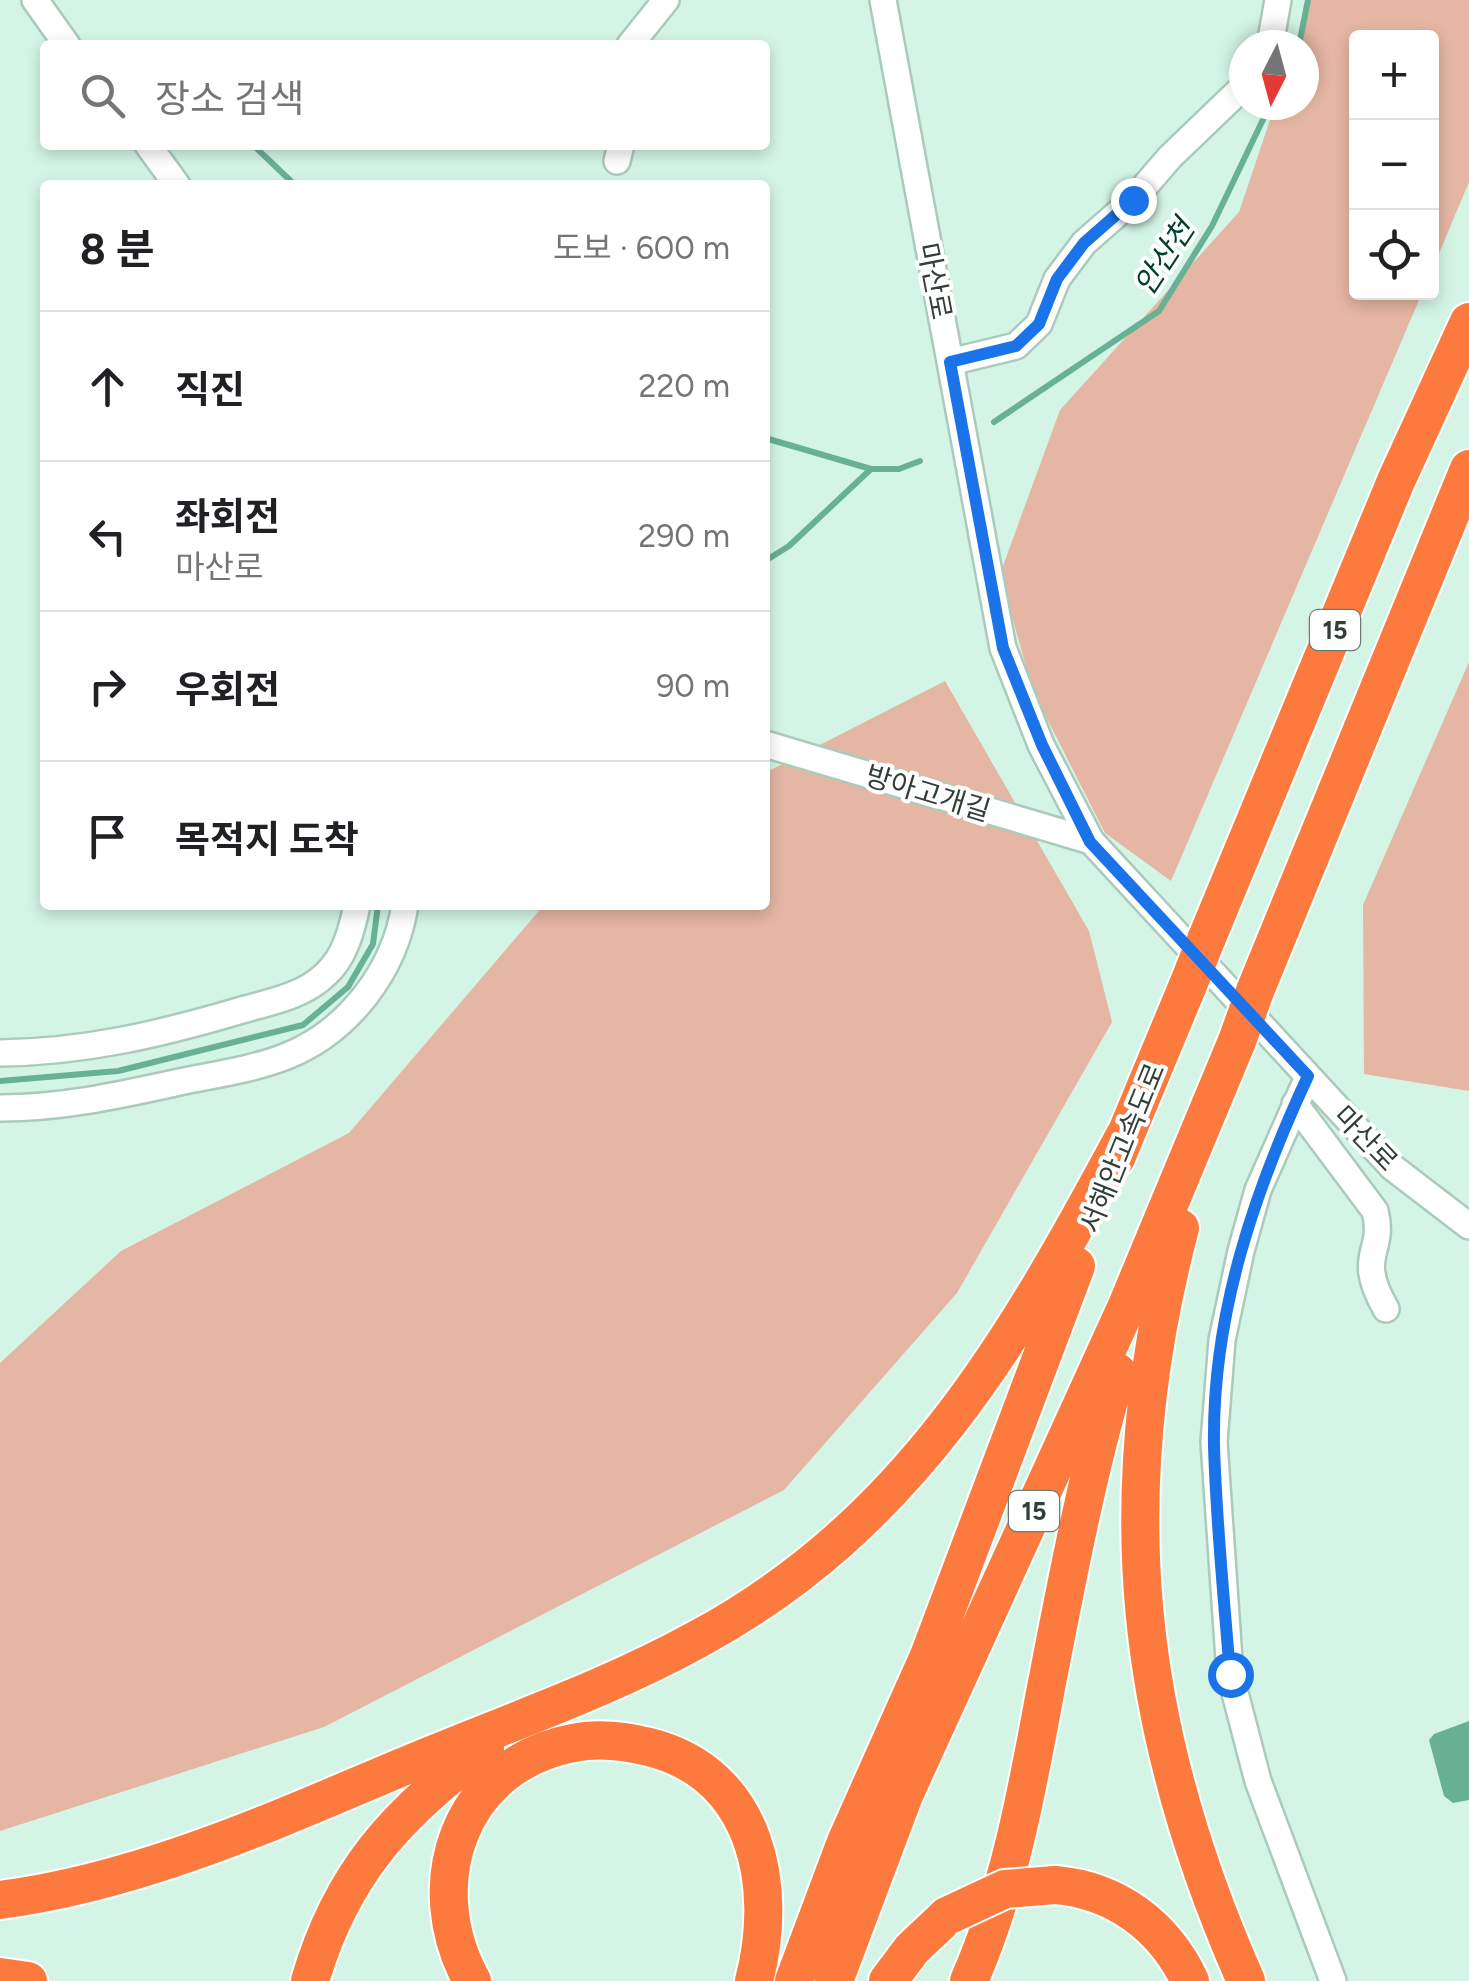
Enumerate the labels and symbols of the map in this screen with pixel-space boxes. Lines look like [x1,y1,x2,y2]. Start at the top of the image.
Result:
north arrow [1229,30,1319,120]
route end [1111,178,1157,224]
water label: 안산천 [1126,209,1204,302]
street label: 마산로 [911,240,959,322]
road number: 15 [1310,610,1360,650]
street label: 방아고개길 [861,758,995,828]
street label: 서해안고속도로 [1072,1058,1172,1238]
street label: 마산로 [1327,1098,1405,1178]
road number: 15 [1009,1491,1059,1531]
route start [1208,1652,1254,1698]

